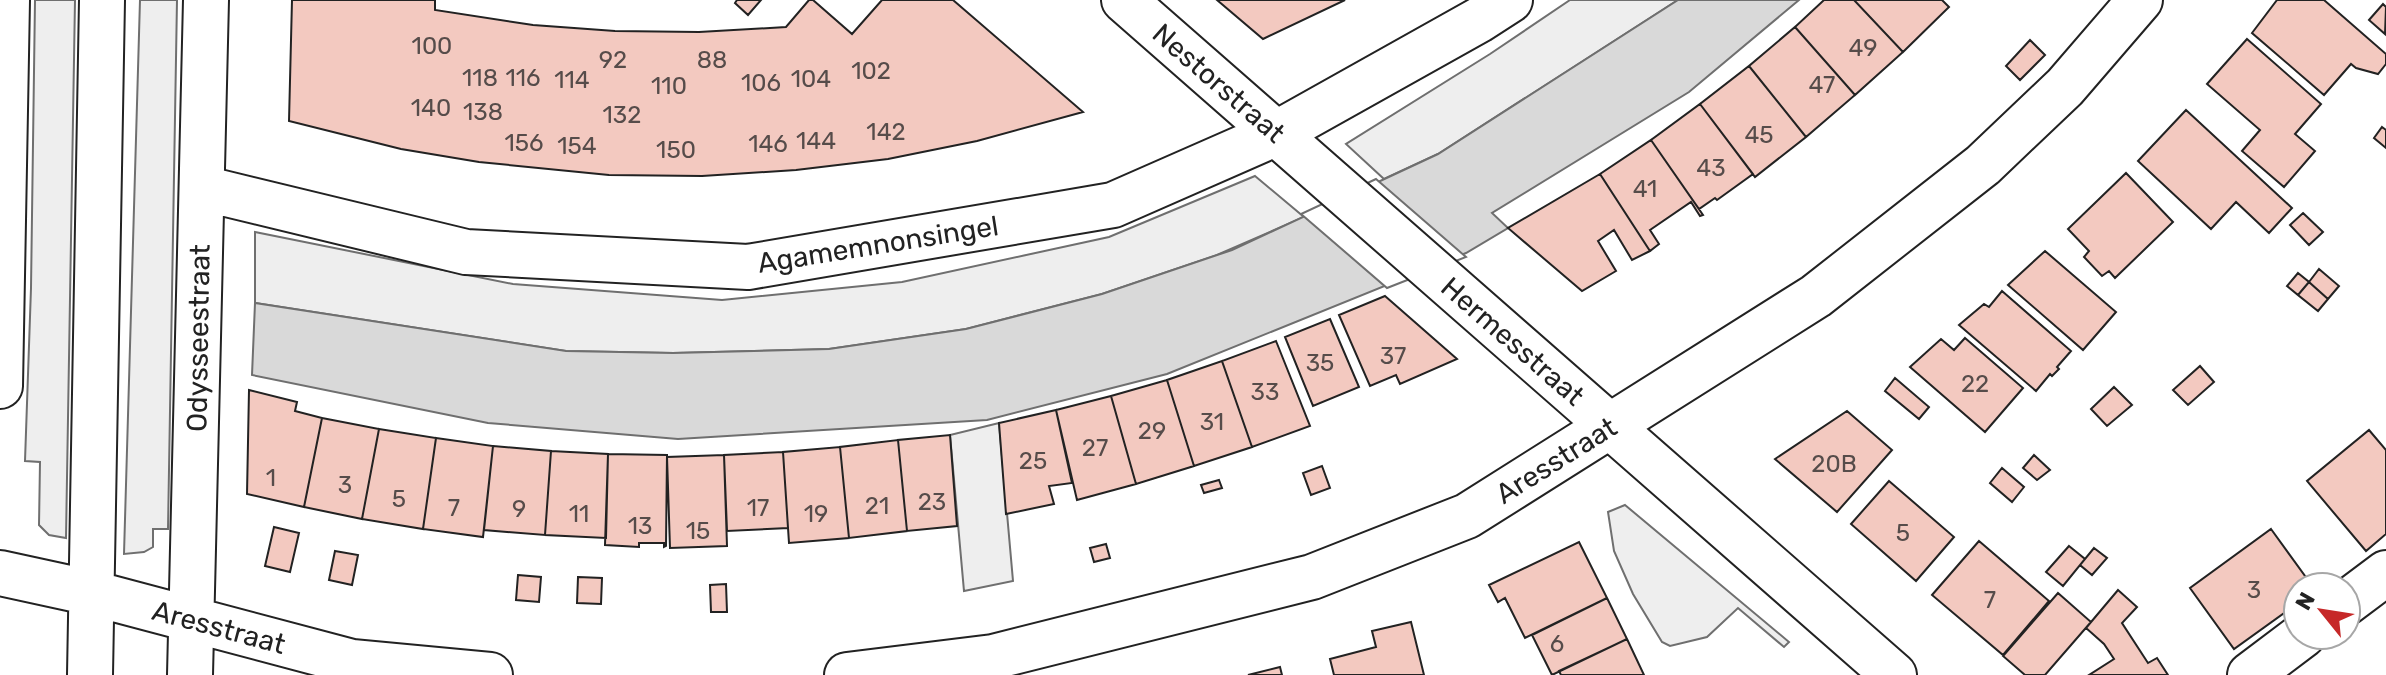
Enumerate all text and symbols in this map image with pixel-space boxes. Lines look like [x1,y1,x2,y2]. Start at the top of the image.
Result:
street label: Nestorstraat [1146,17,1292,150]
house number: 100 [412,32,452,60]
house number: 49 [1849,34,1877,62]
house number: 92 [599,46,627,74]
house number: 88 [697,46,727,74]
house number: 102 [851,57,891,85]
house number: 118 [462,64,498,92]
house number: 116 [505,64,541,92]
house number: 104 [791,65,831,93]
house number: 114 [554,66,590,94]
house number: 106 [741,69,781,97]
house number: 47 [1809,71,1835,99]
house number: 110 [651,72,687,100]
house number: 140 [411,94,451,122]
house number: 138 [463,98,503,126]
house number: 132 [603,101,641,129]
house number: 142 [866,118,906,146]
house number: 45 [1744,121,1774,149]
house number: 144 [796,127,836,155]
house number: 156 [505,129,544,157]
house number: 146 [748,130,788,158]
house number: 154 [557,132,597,160]
house number: 150 [656,136,696,164]
house number: 43 [1696,154,1726,182]
house number: 41 [1633,175,1657,203]
street label: Agamemnonsingel [755,209,1001,280]
street label: Odysseestraat [180,244,217,432]
street label: Hermesstraat [1434,270,1591,412]
house number: 37 [1380,342,1406,370]
house number: 35 [1306,349,1334,377]
house number: 22 [1961,370,1989,398]
house number: 33 [1251,378,1279,406]
house number: 31 [1200,408,1224,436]
street label: Aresstraat [1490,410,1623,511]
house number: 29 [1138,417,1166,445]
house number: 27 [1082,434,1108,462]
house number: 25 [1019,447,1047,475]
house number: 20B [1811,450,1857,478]
house number: 1 [266,464,276,492]
house number: 3 [338,471,352,499]
house number: 5 [392,485,406,513]
house number: 23 [918,488,946,516]
house number: 21 [865,492,889,520]
house number: 7 [448,494,460,522]
house number: 17 [747,494,769,522]
house number: 9 [512,495,526,523]
house number: 11 [569,500,589,528]
house number: 19 [804,500,828,528]
house number: 13 [628,512,652,540]
house number: 15 [686,517,710,545]
house number: 5 [1896,519,1910,547]
north arrow [2282,571,2362,651]
house number: 3 [2247,576,2261,604]
house number: 7 [1984,586,1996,614]
text: N [2289,588,2321,615]
street label: Aresstraat [149,594,289,661]
house number: 6 [1550,630,1564,658]

